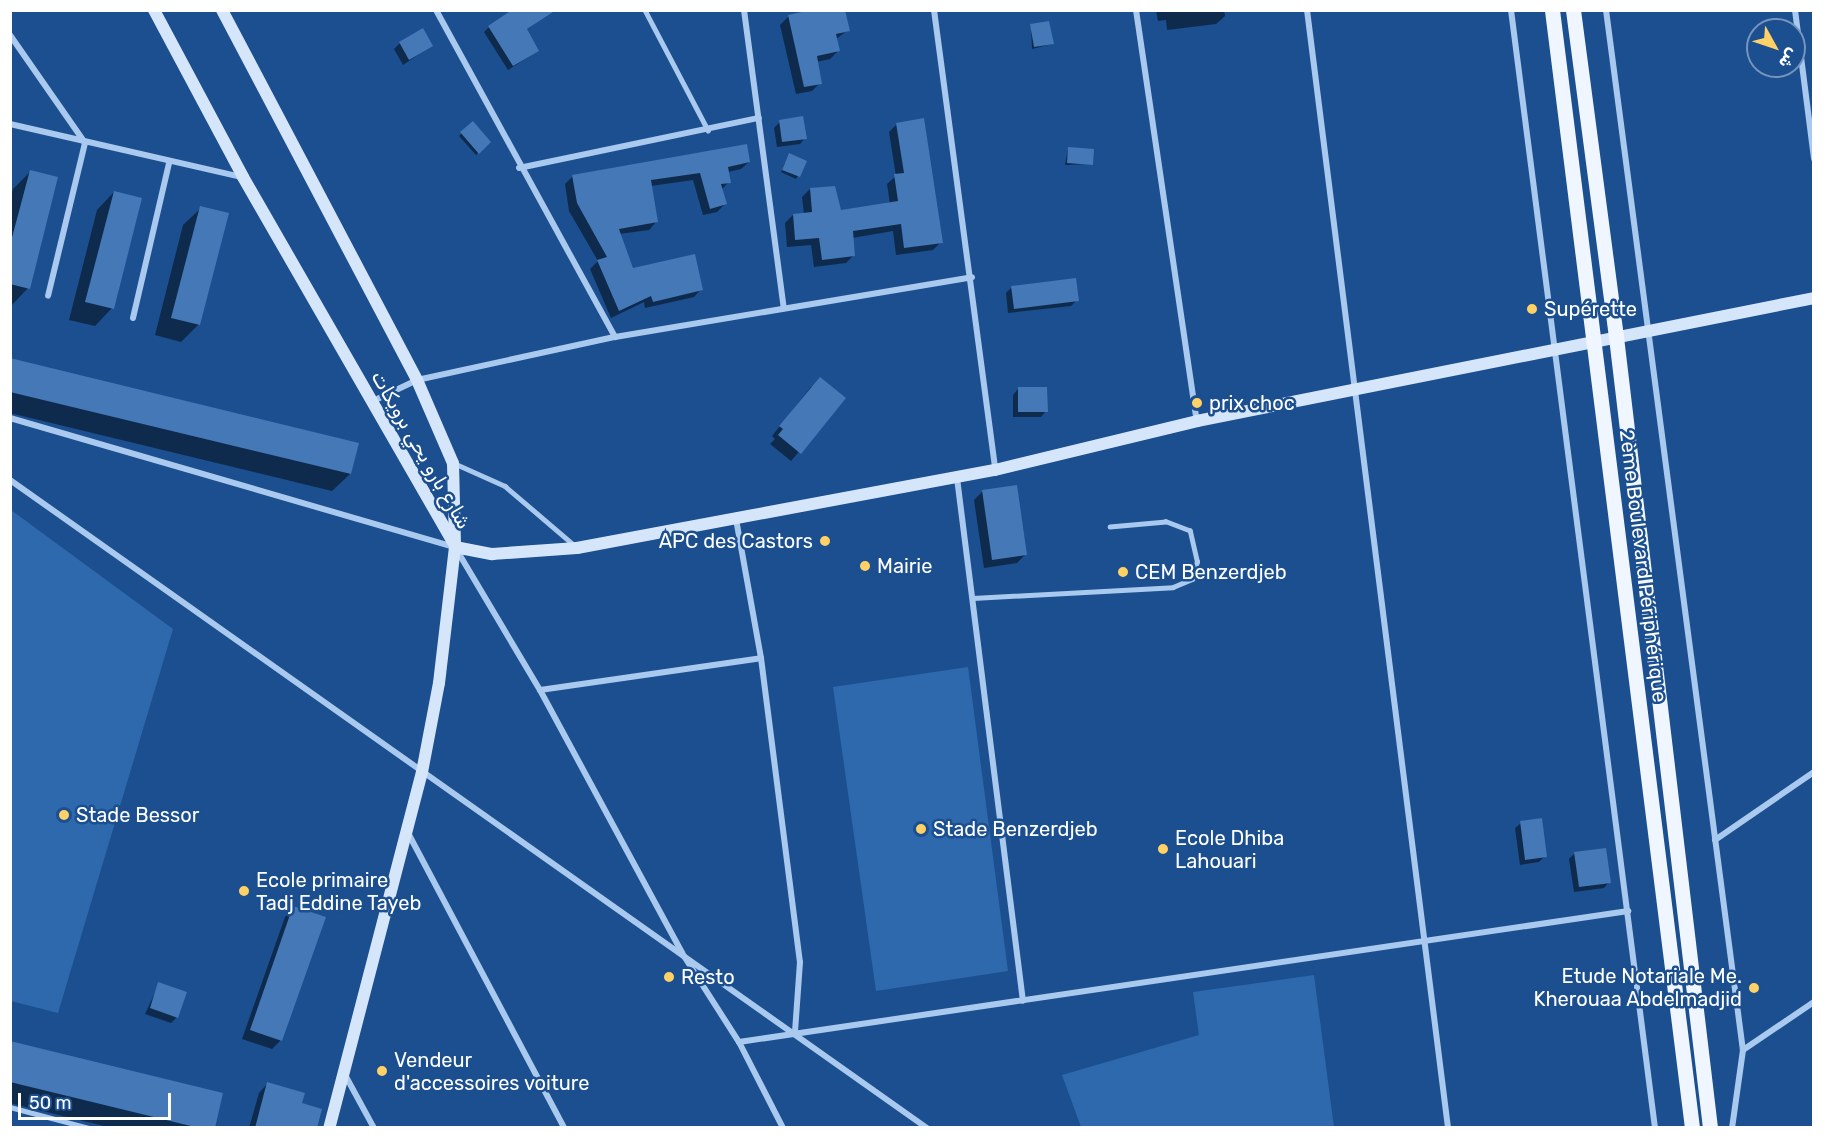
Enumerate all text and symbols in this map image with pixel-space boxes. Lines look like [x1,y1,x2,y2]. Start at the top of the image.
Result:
north arrow [1746,18,1806,78]
text: ش [1775,45,1802,72]
place label: Supérette [1544,297,1637,321]
marker: Supérette [1525,302,1539,316]
street label: شارع بارو يحي برويكات [366,367,476,533]
place label: prix choc [1209,391,1295,415]
marker: prix choc [1190,396,1204,410]
street label: 2ème Boulevard Périphérique [1614,428,1672,704]
place label: APC des Castors [659,529,813,553]
marker: APC des Castors [818,534,832,548]
place label: Mairie [877,554,932,578]
marker: Mairie [858,559,872,573]
place label: CEM Benzerdjeb [1135,560,1287,584]
marker: CEM Benzerdjeb [1116,565,1130,579]
place label: Stade Bessor [76,803,199,827]
marker: Stade Bessor [57,808,71,822]
place label: Stade Benzerdjeb [933,817,1098,841]
marker: Stade Benzerdjeb [914,822,928,836]
place label: Ecole Dhiba Lahouari [1175,826,1284,873]
marker: Ecole Dhiba Lahouari [1156,842,1170,856]
place label: Ecole primaire Tadj Eddine Tayeb [256,868,422,915]
marker: Ecole primaire Tadj Eddine Tayeb [237,884,251,898]
place label: Etude Notariale Me. Kherouaa Abdelmadjid [1533,964,1742,1011]
place label: Resto [681,965,735,989]
marker: Resto [662,970,676,984]
marker: Etude Notariale Me. Kherouaa Abdelmadjid [1747,981,1761,995]
place label: Vendeur d'accessoires voiture [394,1048,590,1095]
marker: Vendeur d'accessoires voiture [375,1064,389,1078]
scale bar [21,1081,174,1119]
text: 50 m [29,1092,72,1114]

